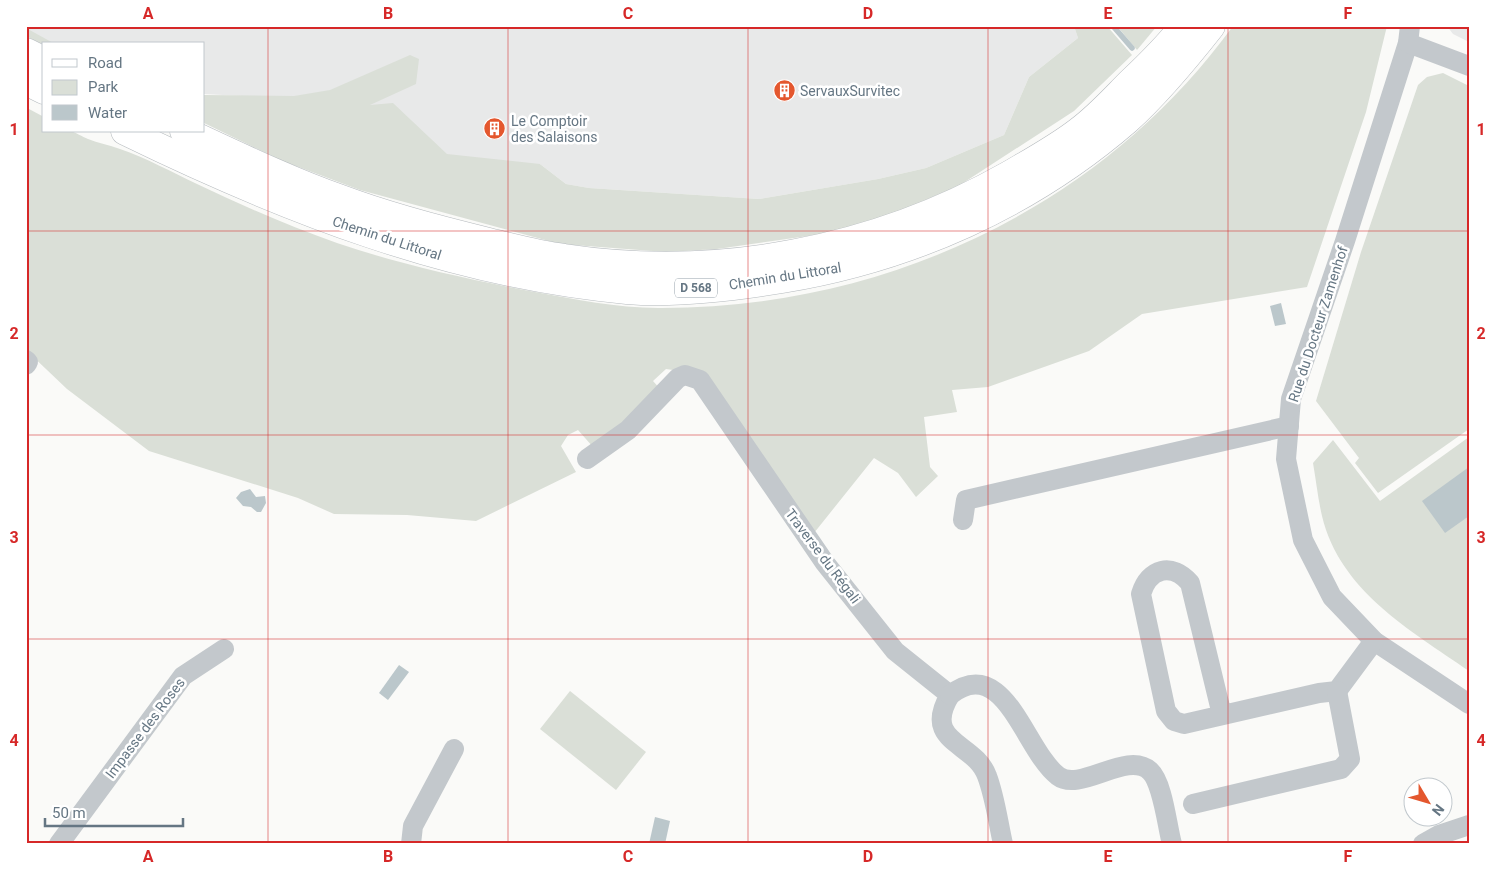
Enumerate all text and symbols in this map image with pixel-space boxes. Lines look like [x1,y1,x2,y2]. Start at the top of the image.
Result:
text: A [143,4,154,23]
text: B [383,4,393,23]
text: C [623,4,633,23]
text: D [863,4,873,23]
text: E [1104,4,1113,23]
text: F [1344,4,1353,23]
legend [42,42,205,132]
text: Road [88,54,122,72]
text: Park [88,78,119,96]
building icon: ServauxSurvitec [772,79,796,103]
place label: ServauxSurvitec [800,83,900,99]
text: Water [88,104,127,122]
place label: Le Comptoir des Salaisons [511,113,598,145]
building icon: Le Comptoir des Salaisons [483,117,507,141]
text: 1 [9,120,19,139]
text: 1 [1476,120,1486,139]
street label: Chemin du Littoral [330,213,444,263]
street label: Rue du Docteur Zamenhof [1285,244,1351,404]
street label: Chemin du Littoral [728,259,842,293]
road number: D 568 [675,278,717,298]
text: 2 [9,324,19,343]
text: 2 [1476,324,1486,343]
street label: Traverse du Régali [782,506,864,606]
text: 3 [9,528,19,547]
text: 3 [1476,528,1486,547]
street label: Impasse des Roses [102,675,188,781]
text: 4 [9,731,19,750]
text: 4 [1476,731,1486,750]
north arrow [1402,778,1452,828]
scale bar [45,795,182,827]
text: N [1429,801,1448,819]
text: 50 m [52,804,86,822]
text: A [143,847,154,866]
text: B [383,847,393,866]
text: C [623,847,633,866]
text: D [863,847,873,866]
text: E [1104,847,1113,866]
text: F [1344,847,1353,866]

